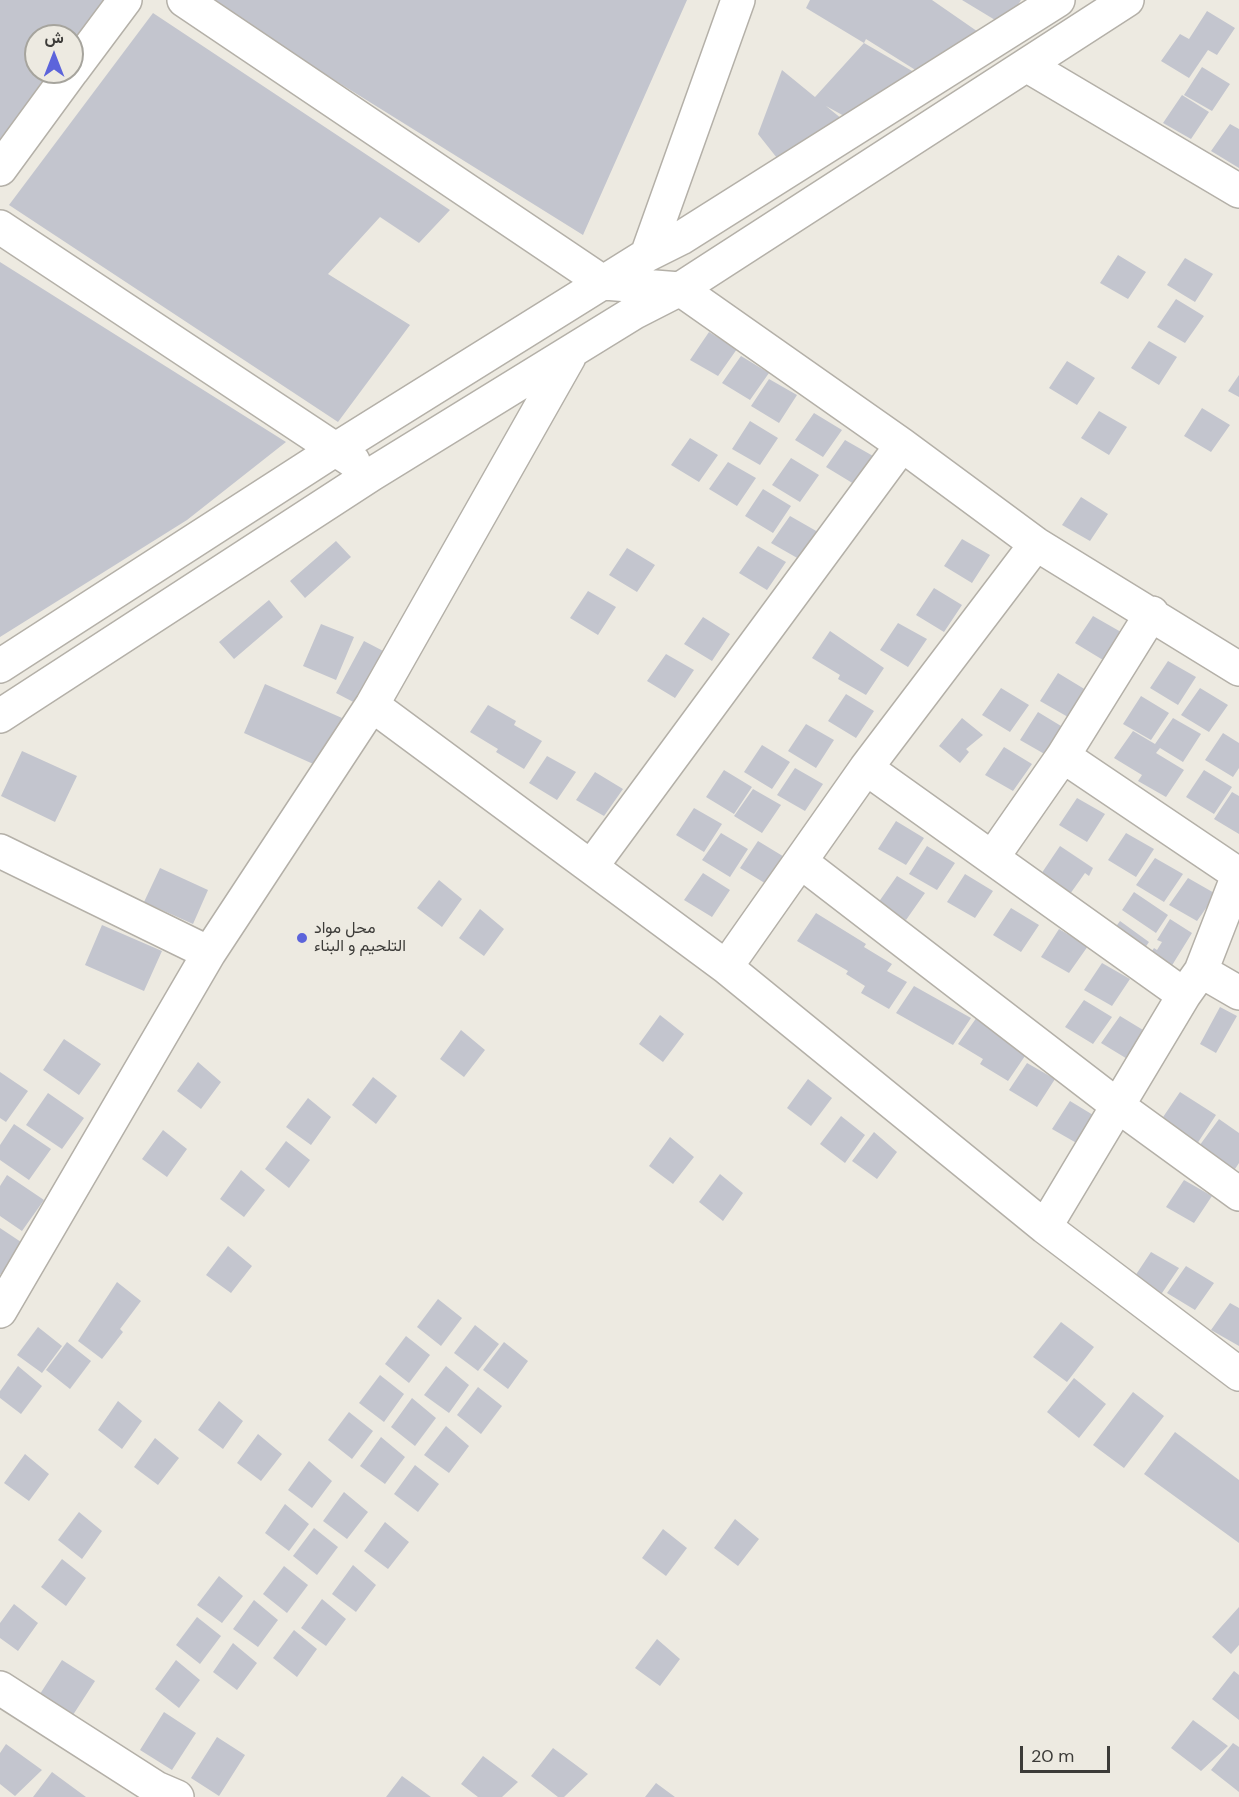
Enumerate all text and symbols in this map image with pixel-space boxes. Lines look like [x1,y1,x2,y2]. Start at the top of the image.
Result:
north arrow [24,24,84,84]
text: ش [44,27,64,48]
place label: محل مواد التلحيم و البناء [314,919,406,957]
marker: محل مواد التلحيم و البناء [295,931,309,945]
scale bar [1023,1734,1113,1772]
text: 20 m [1031,1744,1074,1768]

